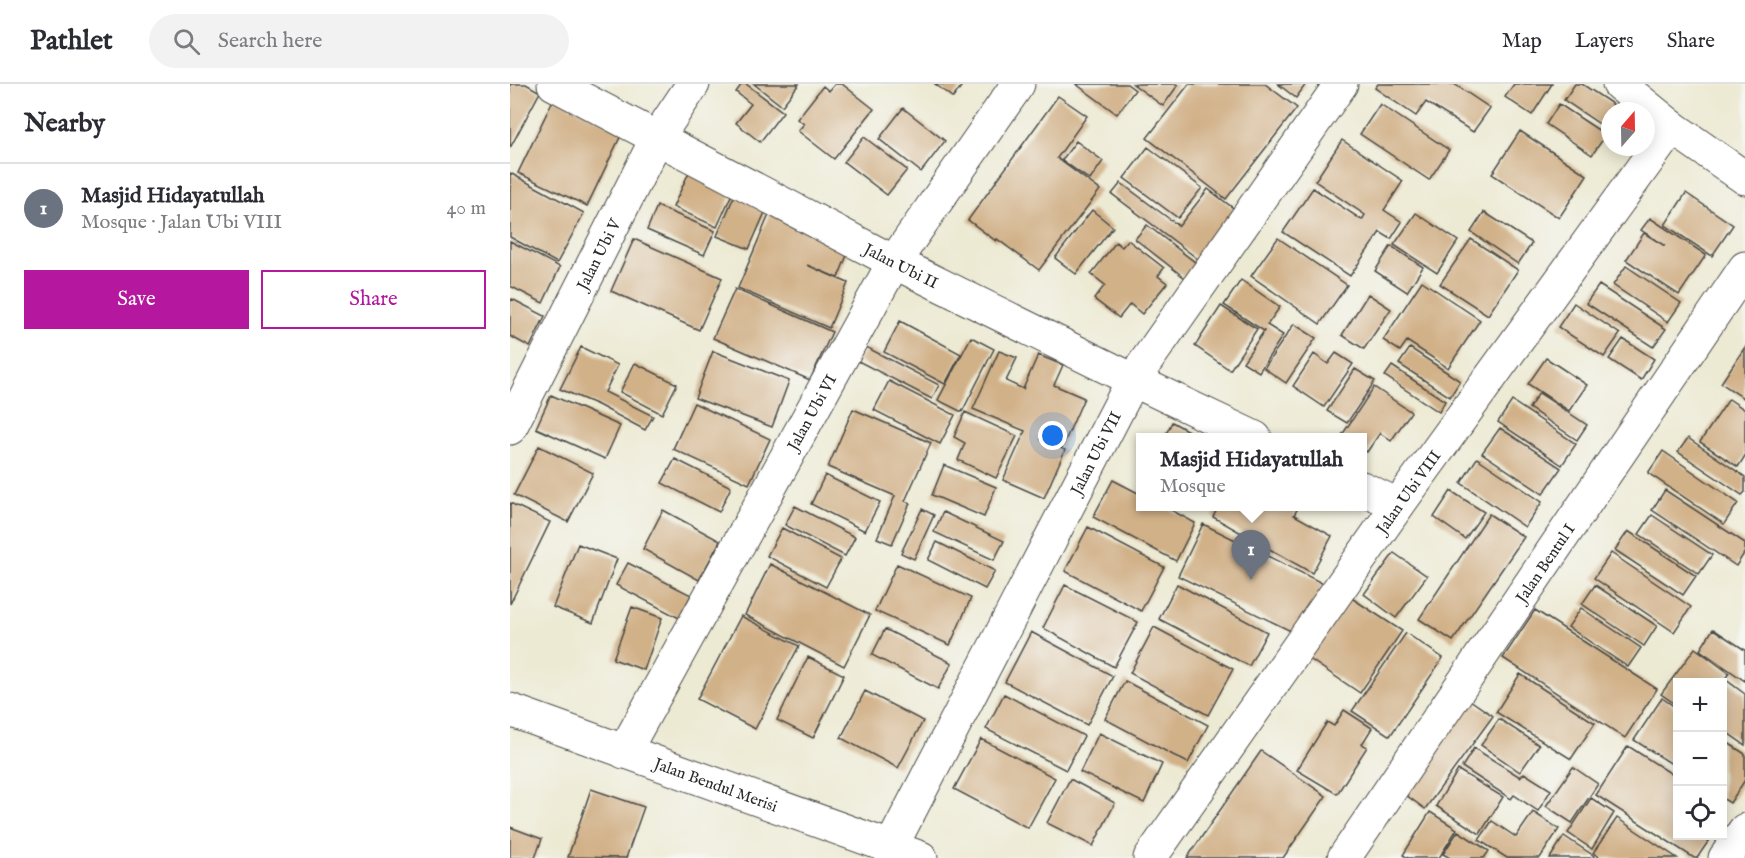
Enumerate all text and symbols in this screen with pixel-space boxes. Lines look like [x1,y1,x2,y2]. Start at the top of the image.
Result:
search box [149,14,569,68]
text: Pathlet [30,24,113,59]
icon: search [170,25,203,58]
text: Search here [218,27,322,55]
text: Map [1502,28,1542,55]
text: Layers [1575,28,1634,55]
text: Share [1667,28,1715,55]
north arrow [1601,102,1655,156]
text: Nearby [24,107,105,140]
text: Masjid Hidayatullah [81,182,265,210]
text: 1 [40,196,47,221]
text: 40 m [447,196,486,221]
text: Mosque · Jalan Ubi VIII [81,210,282,235]
street label: Jalan Ubi V [573,216,627,296]
street label: Jalan Ubi II [858,239,941,294]
button: Save [24,270,249,329]
button: Share [261,270,486,329]
street label: Jalan Ubi VI [783,371,842,457]
street label: Jalan Ubi VII [1066,409,1127,500]
your location [1038,421,1067,450]
popup [1136,433,1367,511]
text: Masjid Hidayatullah [1160,446,1343,474]
street label: Jalan Ubi VIII [1372,447,1446,540]
text: Mosque [1160,474,1226,499]
street label: Jalan Bentul I [1511,520,1580,609]
pin: 1 [1232,530,1270,580]
map controls [1673,678,1727,840]
button: + [1673,678,1727,732]
button: − [1673,732,1727,786]
street label: Jalan Bendul Merisi [649,754,780,817]
button: locate [1673,786,1727,840]

